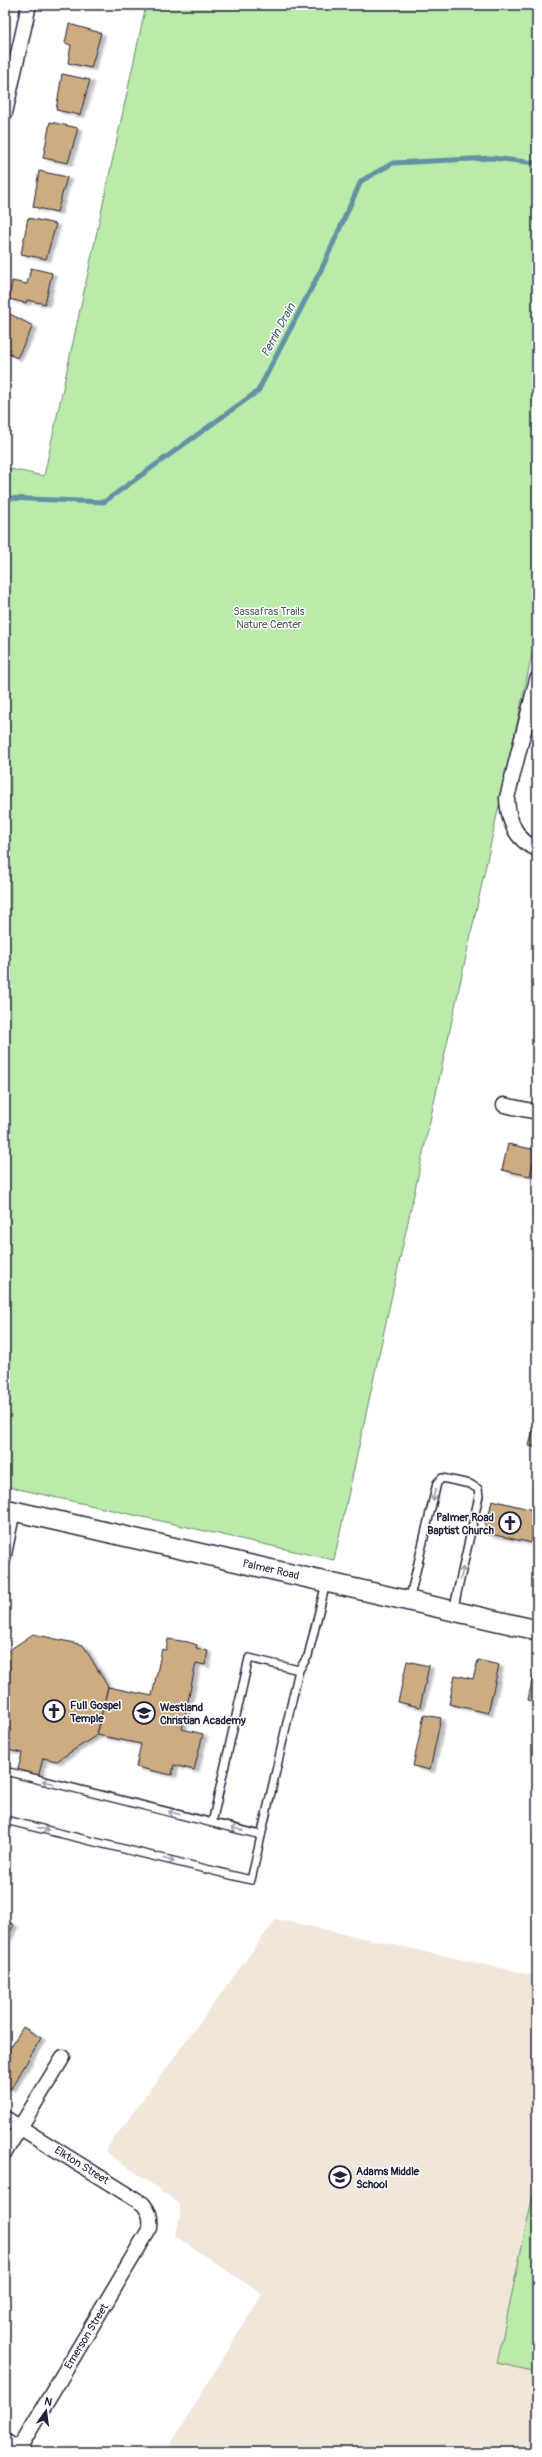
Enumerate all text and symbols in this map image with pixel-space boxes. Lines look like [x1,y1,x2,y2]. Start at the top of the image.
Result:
water label: Perrin Drain [258,300,299,360]
park label: Sassafras Trails Nature Center [233,605,305,631]
one-way arrow [429,1488,437,1501]
church icon: Palmer Road Baptist Church [497,1510,523,1536]
place label: Palmer Road Baptist Church [427,1511,494,1537]
street label: Palmer Road [241,1557,300,1582]
one-way arrow [458,1567,466,1580]
church icon: Full Gospel Temple [41,1698,67,1724]
place label: Full Gospel Temple [69,1699,122,1725]
school or university icon: Westland Christian Academy [131,1700,157,1726]
place label: Westland Christian Academy [160,1701,246,1727]
one-way arrow [42,1778,55,1785]
one-way arrow [168,1809,181,1817]
one-way arrow [230,1824,243,1832]
one-way arrow [36,1826,49,1834]
one-way arrow [162,1857,175,1865]
street label: Elkton Street [52,2144,112,2188]
school or university icon: Adams Middle School [327,2164,353,2190]
place label: Adams Middle School [356,2165,420,2191]
street label: Emerson Street [62,2301,111,2371]
north arrow [26,2391,66,2431]
text: N [43,2395,54,2409]

